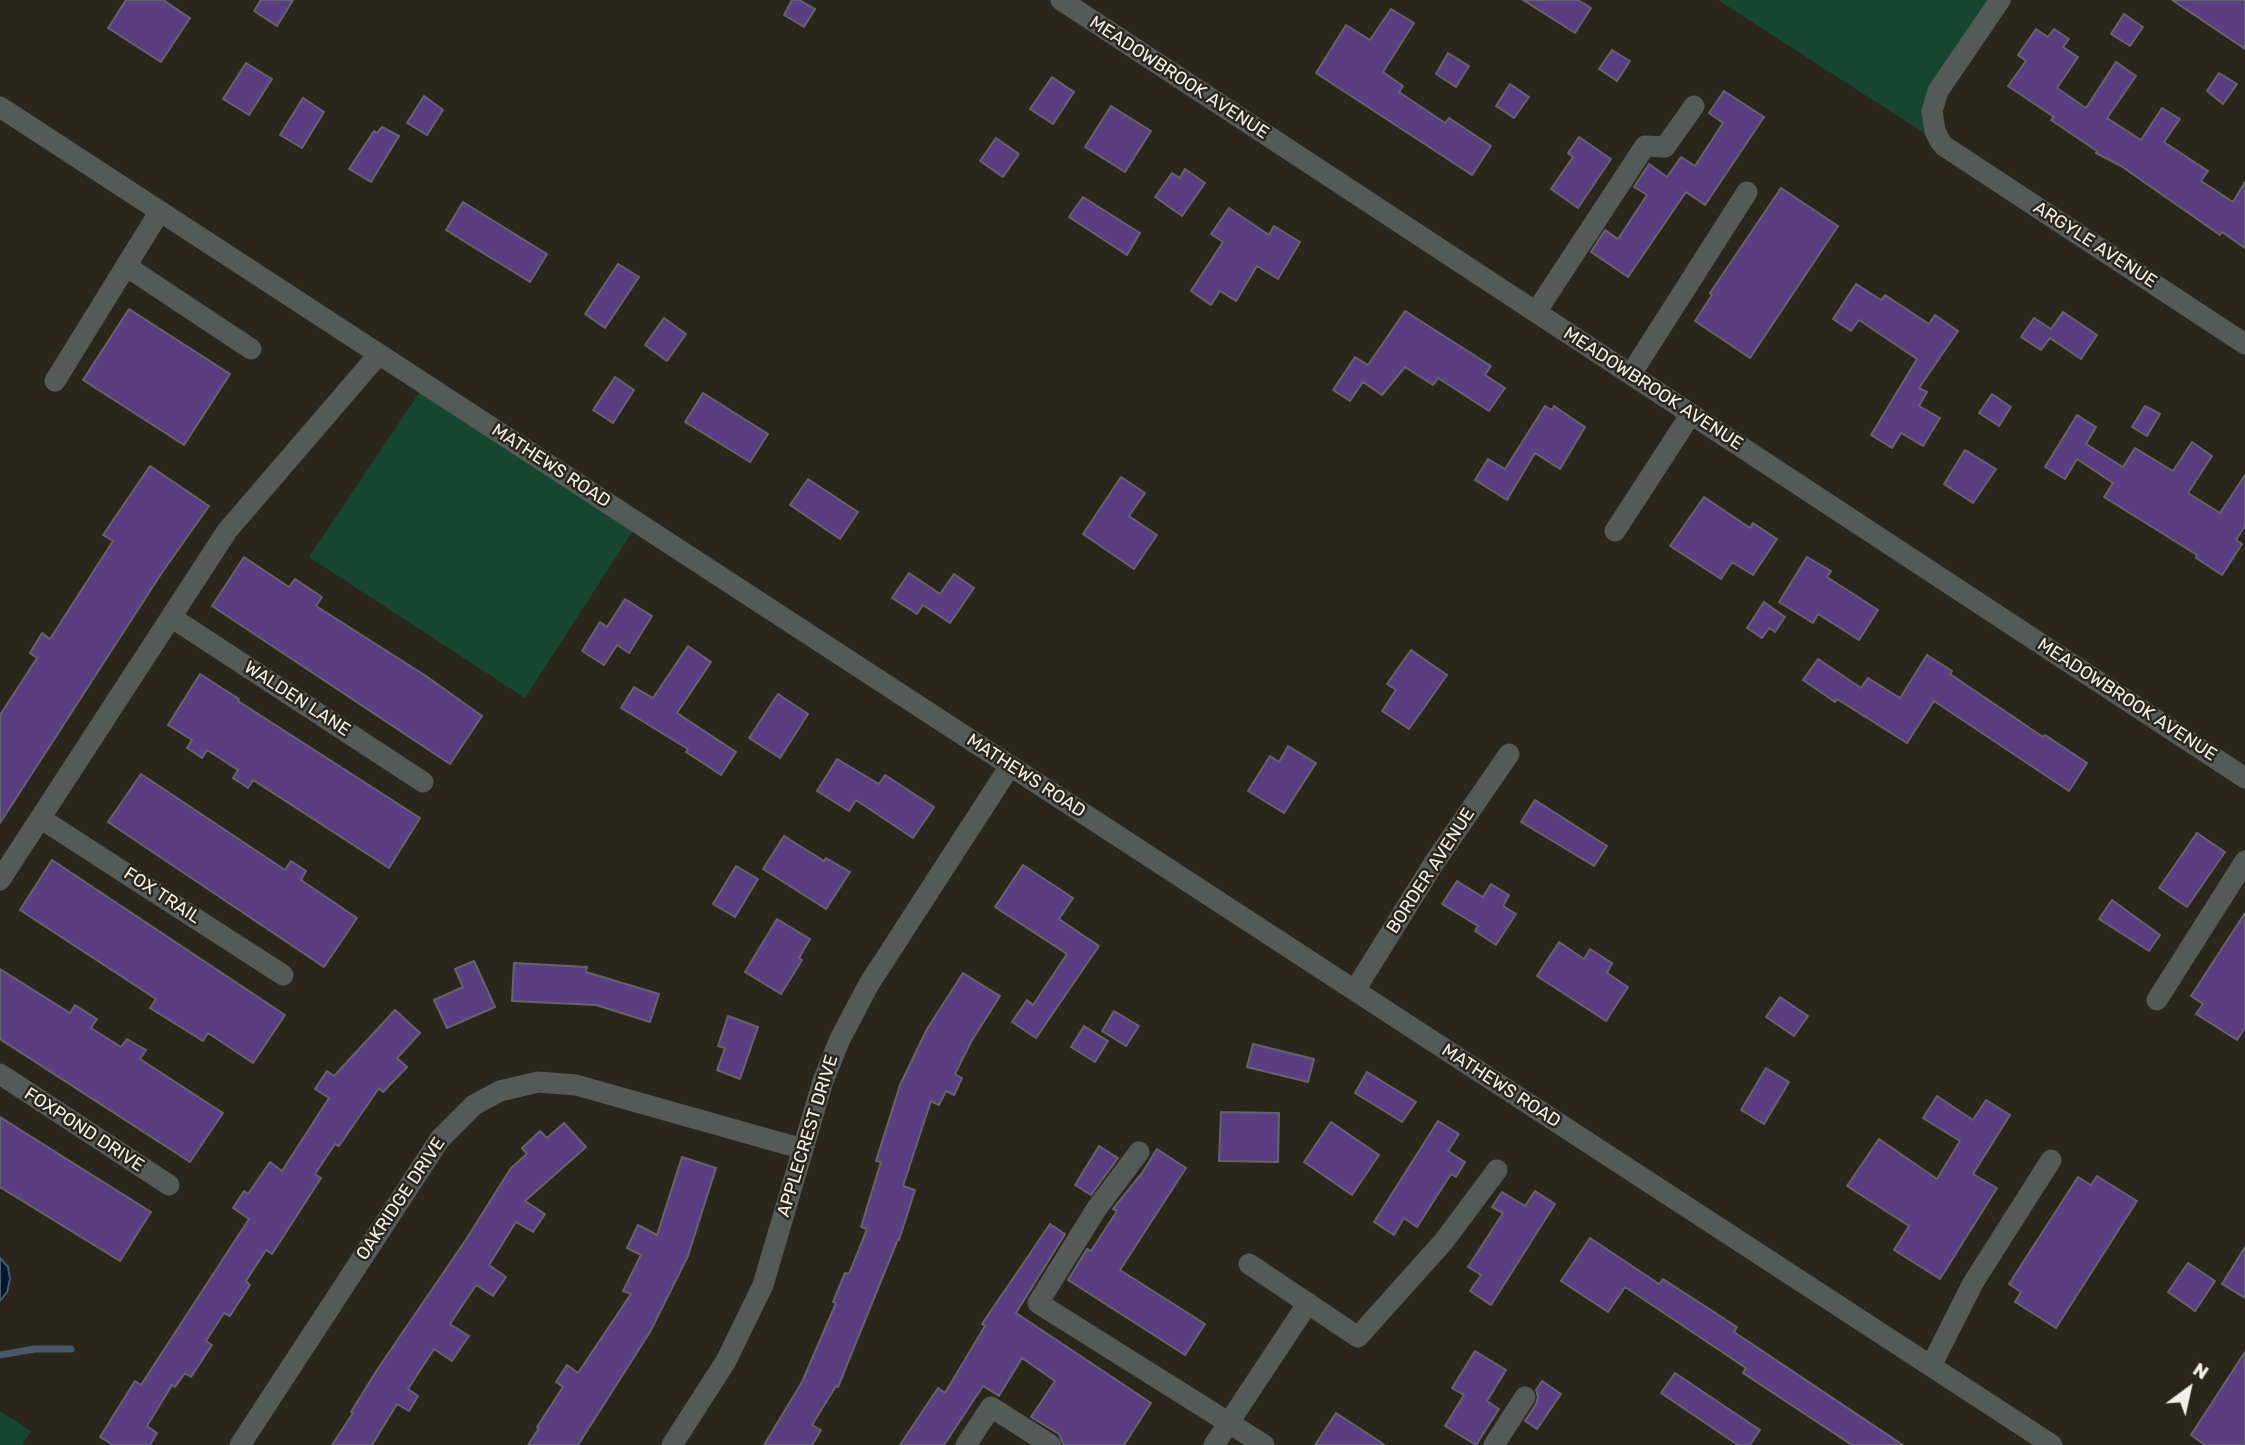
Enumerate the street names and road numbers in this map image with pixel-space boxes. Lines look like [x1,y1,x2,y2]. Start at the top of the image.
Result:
street label: MEADOWBROOK AVENUE [1085,12,1273,144]
street label: ARGYLE AVENUE [2029,197,2161,293]
street label: MEADOWBROOK AVENUE [1559,323,1747,455]
street label: MATHEWS ROAD [488,420,614,512]
street label: MEADOWBROOK AVENUE [2033,634,2221,766]
street label: WALDEN LANE [240,657,354,741]
street label: MATHEWS ROAD [963,730,1089,822]
street label: BORDER AVENUE [1382,804,1480,938]
street label: FOX TRAIL [120,863,204,929]
street label: MATHEWS ROAD [1438,1040,1564,1132]
street label: APPLECREST DRIVE [773,1052,843,1220]
street label: FOXPOND DRIVE [20,1083,148,1177]
street label: OAKRIDGE DRIVE [352,1134,450,1264]

